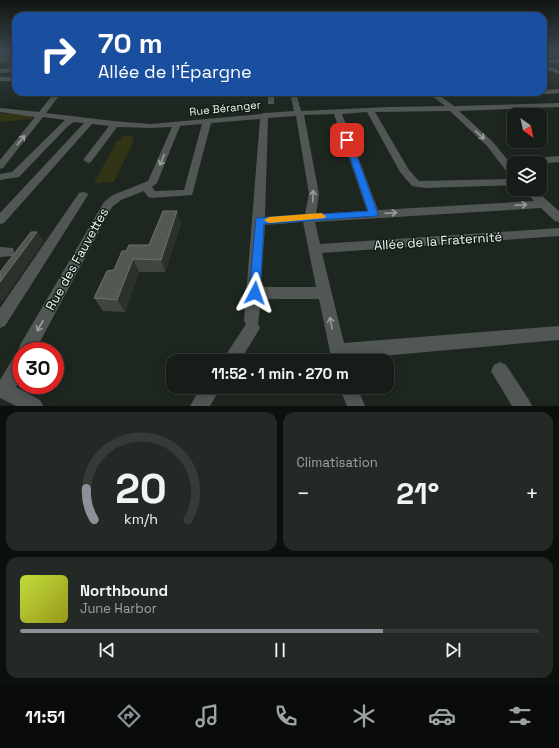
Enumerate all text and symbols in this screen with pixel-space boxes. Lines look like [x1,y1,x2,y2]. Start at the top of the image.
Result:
text: 70 m [98,25,163,61]
icon: right [32,28,84,80]
text: Allée de l'Épargne [98,60,252,83]
street label: Rue Béranger [189,97,261,119]
north arrow [507,108,547,148]
map controls [507,108,547,196]
pin [330,123,364,157]
icon: arrive [336,129,358,151]
one-way arrow [475,130,485,139]
one-way arrow [16,134,25,145]
one-way arrow [158,154,165,166]
button: layers [507,156,547,196]
one-way arrow [309,190,317,203]
one-way arrow [514,202,527,209]
street label: Rue des Fauvettes [42,205,112,313]
one-way arrow [384,209,397,216]
street label: Allée de la Fraternité [373,228,503,254]
position arrow [234,272,276,314]
one-way arrow [327,317,335,330]
one-way arrow [36,320,44,332]
speed limit sign: 30 [12,342,64,394]
text: 11:52 · 1 min · 270 m [211,364,349,383]
text: Climatisation [297,454,378,471]
text: 20 [115,461,167,514]
text: 21° [396,474,439,513]
text: − [297,479,310,507]
text: + [525,479,539,507]
text: km/h [124,509,158,527]
text: Northbound [80,581,168,600]
text: June Harbor [80,600,157,617]
icon: previous [96,639,118,661]
icon: pause [269,639,291,661]
icon: next [442,639,464,661]
icon: directions [115,702,143,730]
icon: music [193,702,221,730]
icon: phone [272,702,300,730]
icon: climate [350,702,378,730]
icon: car [428,702,456,730]
icon: filters [506,702,534,730]
text: 11:51 [25,705,65,728]

